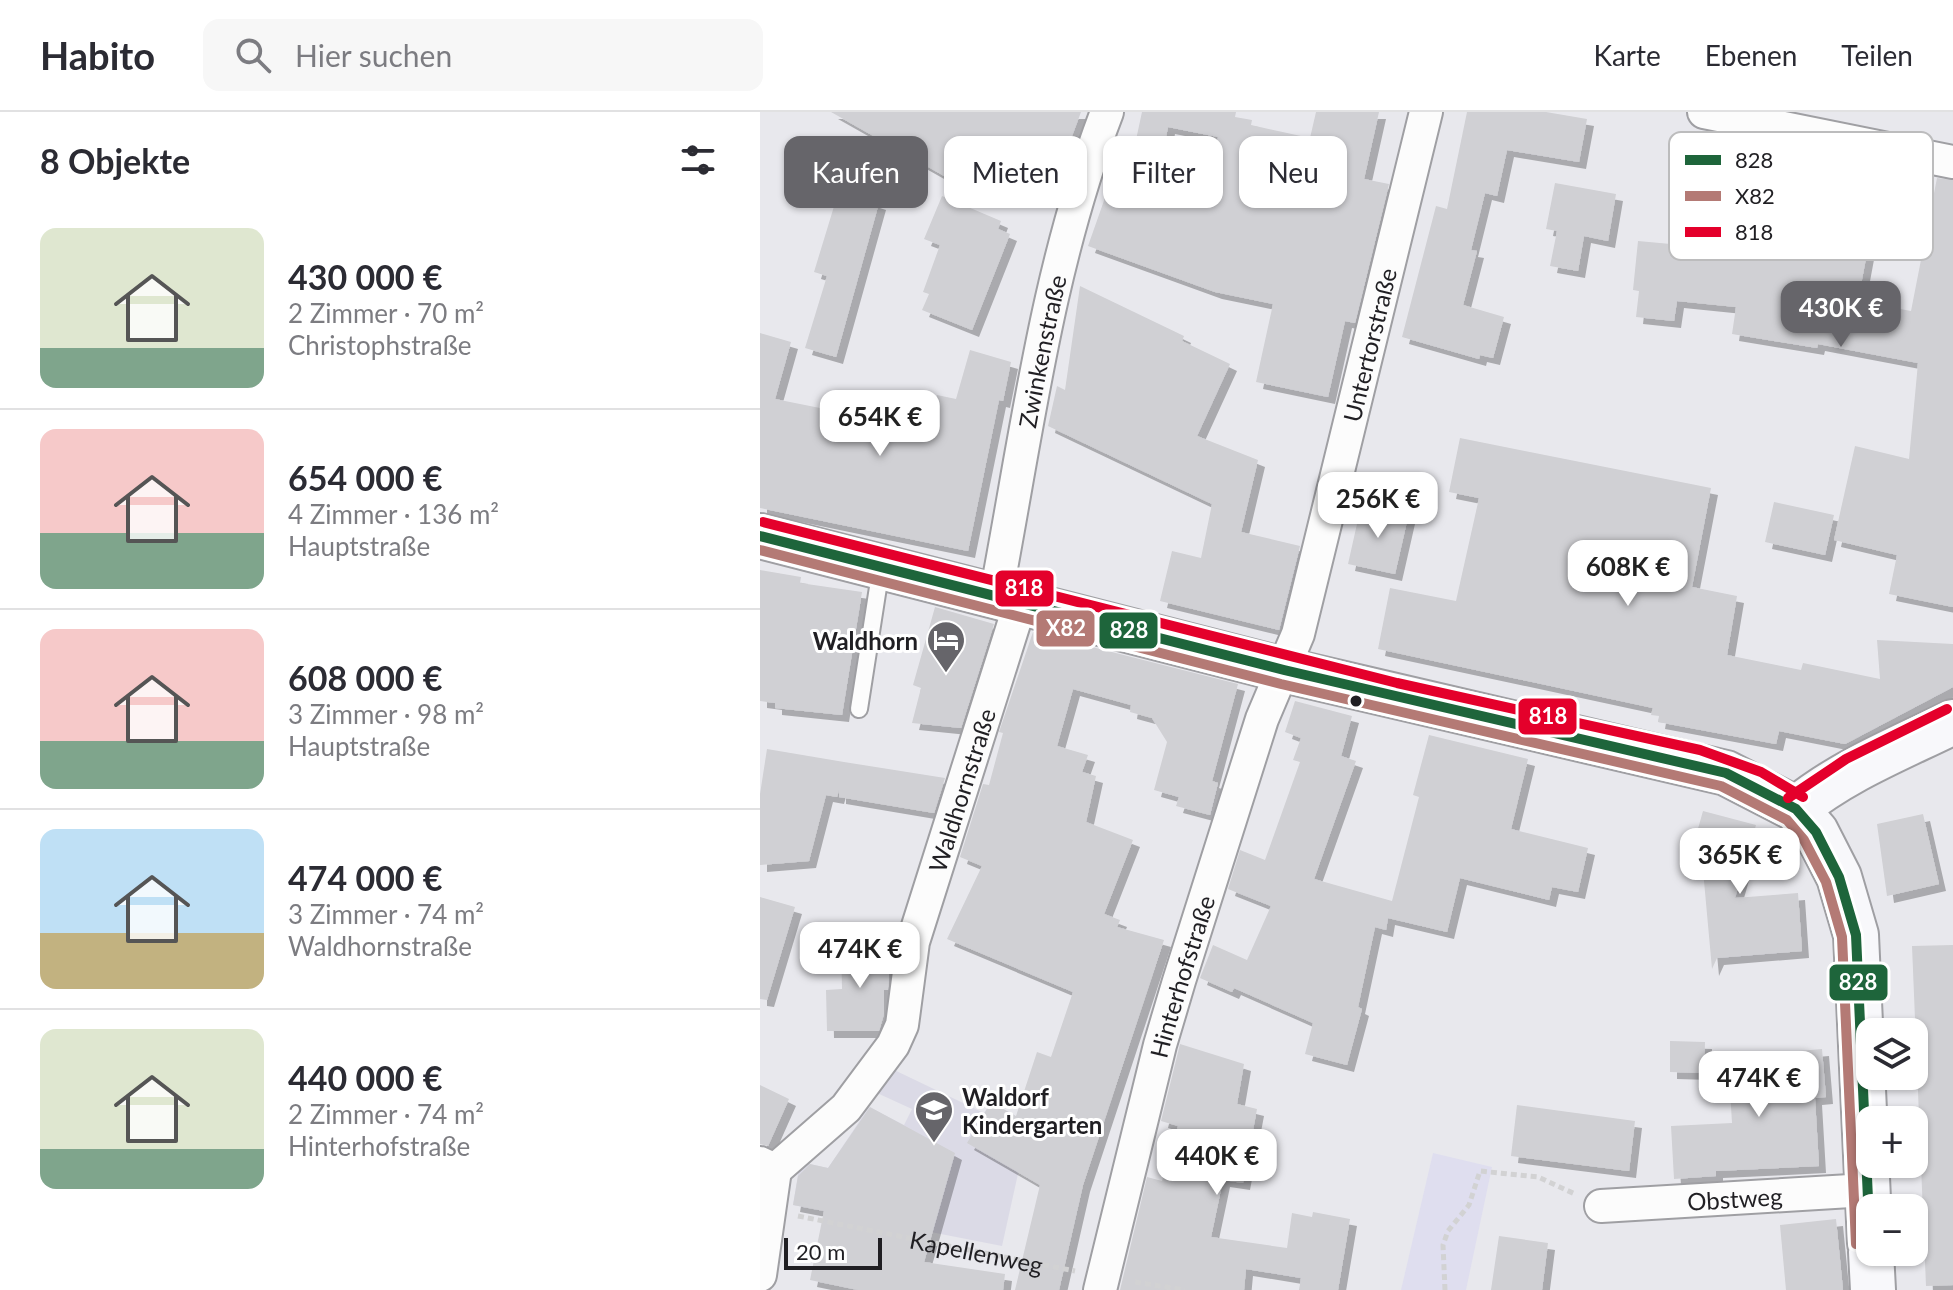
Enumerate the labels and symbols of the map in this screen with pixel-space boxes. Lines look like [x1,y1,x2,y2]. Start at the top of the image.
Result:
legend [1669,132,1933,260]
text: 828 [1735,146,1773,173]
text: X82 [1735,182,1775,209]
text: 818 [1735,218,1773,245]
street label: Untertorstraße [1336,265,1402,425]
street label: Zwinkenstraße [1012,272,1071,430]
pin: 430K € [1776,281,1906,349]
pin: 654K € [815,390,945,458]
pin: 256K € [1313,472,1443,540]
pin: 608K € [1563,540,1693,608]
line badge: 818 [994,569,1055,608]
text: 818 [1005,574,1043,601]
line badge: X82 [1035,609,1096,648]
line badge: 828 [1098,611,1159,650]
text: X82 [1046,614,1086,641]
text: 828 [1110,616,1148,643]
hotel icon: Waldhorn [925,619,967,674]
place label: Waldhorn [813,626,918,655]
unlabelled marker [1348,693,1364,709]
line badge: 818 [1517,697,1578,736]
text: 818 [1529,702,1567,729]
street label: Waldhornstraße [922,705,1001,875]
pin: 365K € [1675,828,1805,896]
street label: Hinterhofstraße [1143,892,1220,1061]
pin: 474K € [795,922,925,990]
line badge: 828 [1828,963,1889,1002]
text: 828 [1839,968,1877,995]
pin: 474K € [1694,1051,1824,1119]
place label: Waldorf Kindergarten [962,1082,1102,1139]
school or university icon: Waldorf Kindergarten [913,1089,955,1144]
pin: 440K € [1152,1129,1282,1197]
street label: Obstweg [1686,1181,1783,1215]
street label: Kapellenweg [907,1224,1046,1279]
scale bar [784,1234,882,1270]

